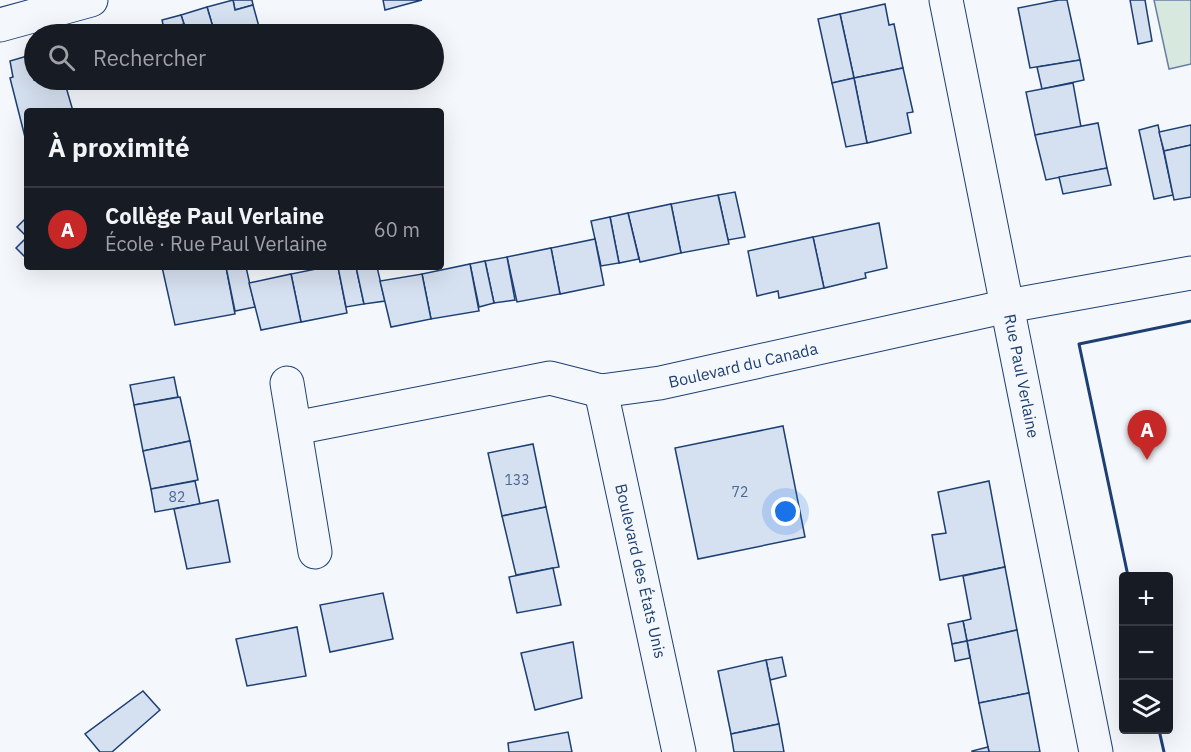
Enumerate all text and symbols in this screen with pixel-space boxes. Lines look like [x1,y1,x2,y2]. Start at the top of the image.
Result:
search box [24,24,444,90]
icon: search [45,41,78,74]
text: Rechercher [93,43,206,72]
text: À proximité [48,130,190,164]
text: Collège Paul Verlaine [105,201,324,230]
text: A [61,216,74,243]
text: 60 m [374,216,420,243]
text: École · Rue Paul Verlaine [105,230,327,257]
street label: Rue Paul Verlaine [1000,312,1044,440]
street label: Boulevard du Canada [666,338,820,392]
pin: A [1128,410,1166,460]
house number: 133 [504,471,530,489]
street label: Boulevard des États Unis [611,481,672,660]
house number: 72 [732,483,748,501]
house number: 82 [169,488,185,506]
your location [771,497,800,526]
map controls [1119,572,1173,734]
button: + [1119,572,1173,626]
button: − [1119,626,1173,680]
button: layers [1119,680,1173,734]

